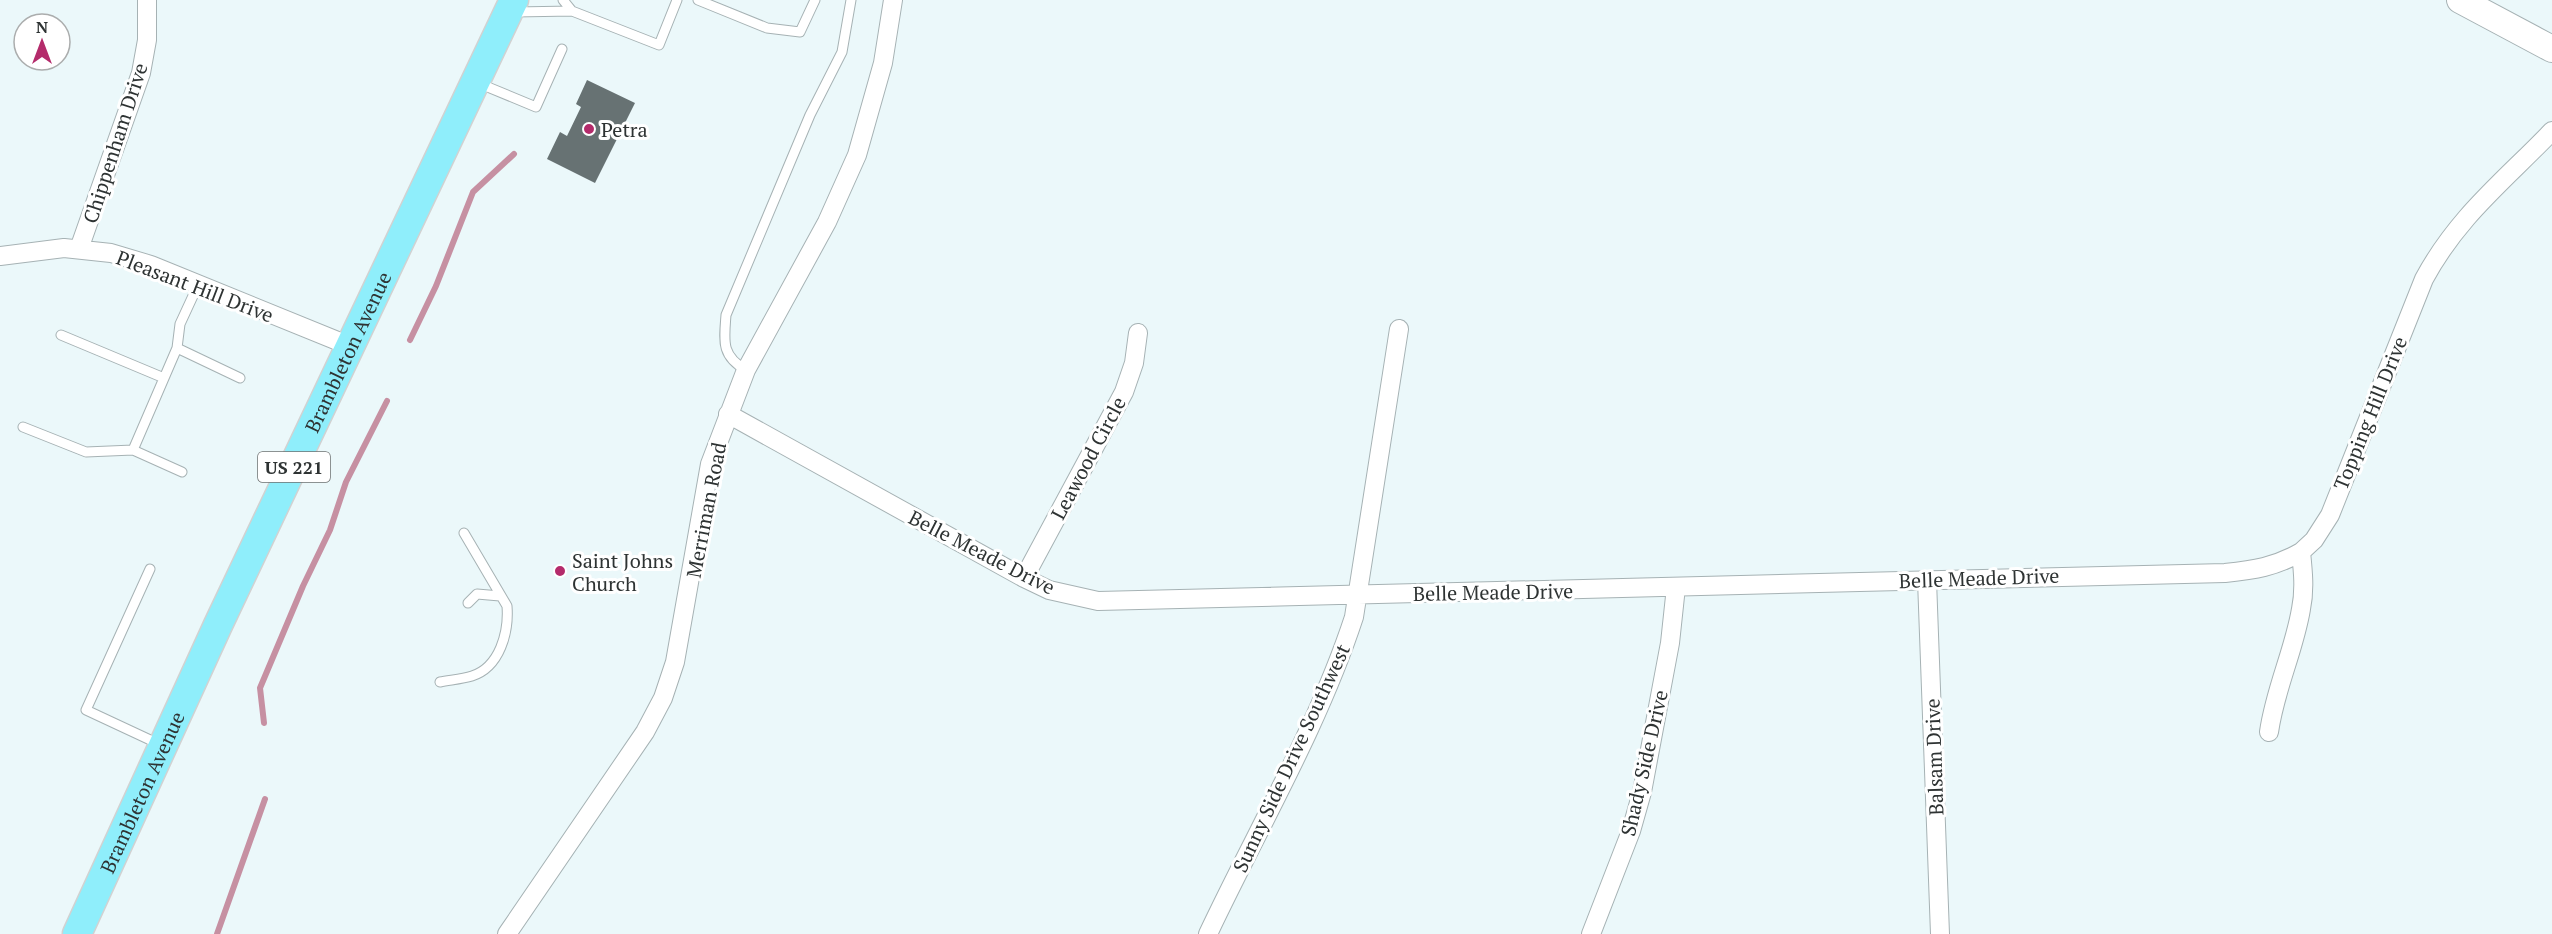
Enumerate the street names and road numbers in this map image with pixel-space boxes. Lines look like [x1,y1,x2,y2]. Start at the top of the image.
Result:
street label: Chippenham Drive [76,59,154,227]
street label: Pleasant Hill Drive [113,244,277,328]
street label: Brambleton Avenue [298,267,397,436]
street label: Topping Hill Drive [2327,332,2413,494]
street label: Leawood Circle [1044,392,1132,524]
street label: Merriman Road [680,440,732,580]
road number: US 221 [258,452,330,482]
street label: Belle Meade Drive [904,504,1060,600]
street label: Belle Meade Drive [1898,562,2060,594]
street label: Belle Meade Drive [1413,577,1573,607]
street label: Sunny Side Drive Southwest [1226,639,1356,877]
street label: Shady Side Drive [1614,687,1674,839]
street label: Balsam Drive [1918,698,1950,816]
street label: Brambleton Avenue [93,707,190,877]

